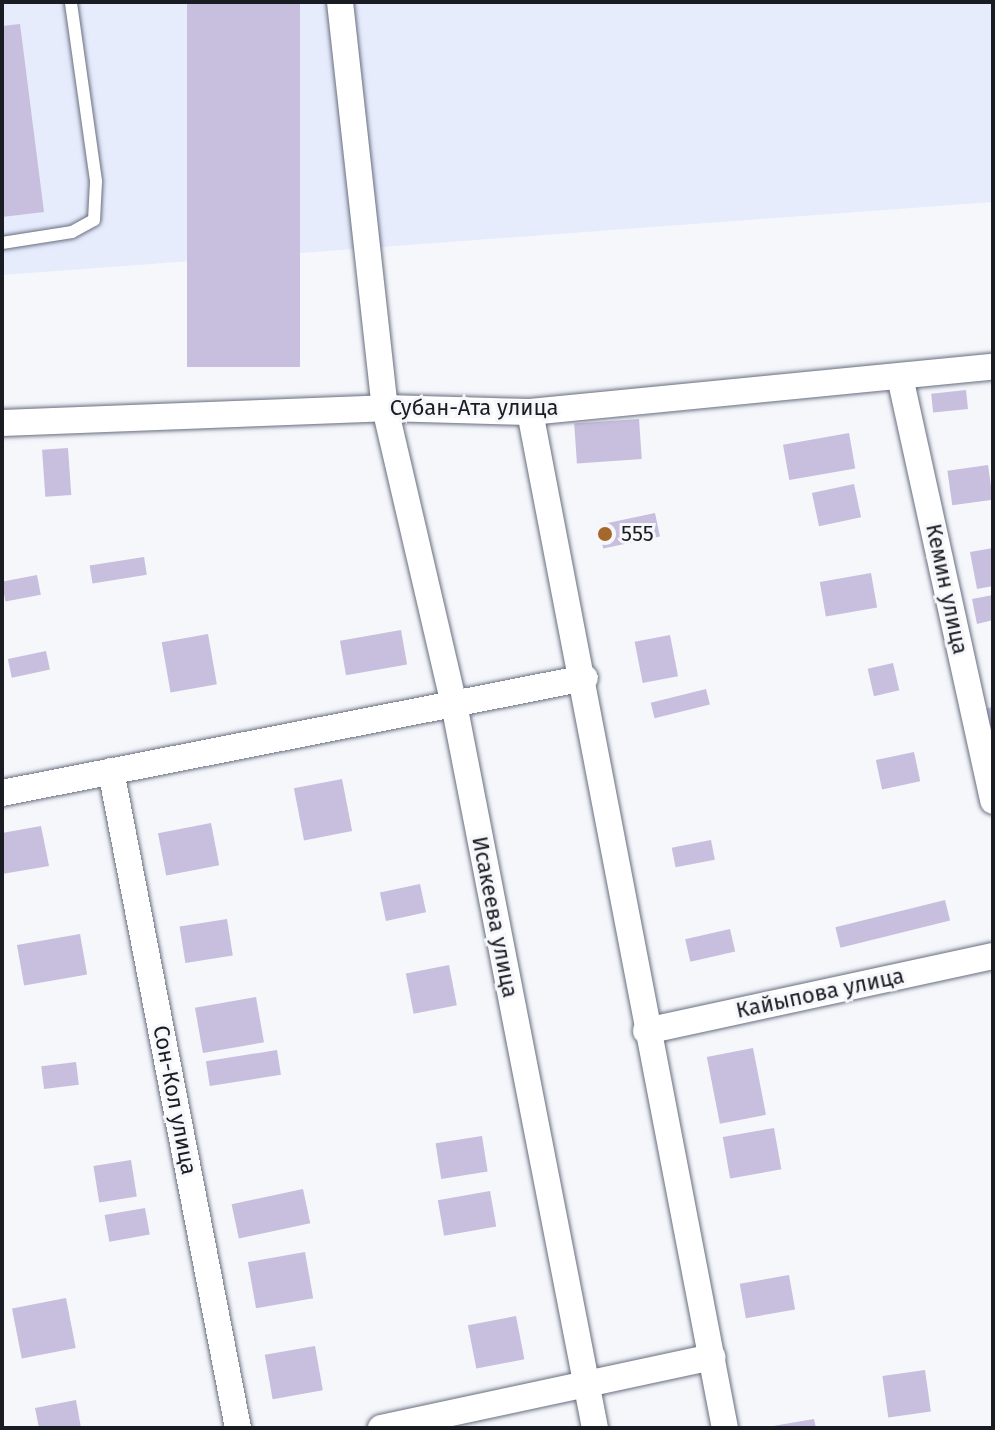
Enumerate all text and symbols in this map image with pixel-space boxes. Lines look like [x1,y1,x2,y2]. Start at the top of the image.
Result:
street label: Субан-Ата улица [390,395,558,421]
place label: 555 [621,521,654,547]
street label: Кемин улица [920,521,974,657]
marker: 555 [596,525,614,543]
street label: Исакеева улица [466,834,524,1000]
street label: Кайыпова улица [734,962,906,1024]
street label: Сон-Кол улица [148,1023,202,1177]

